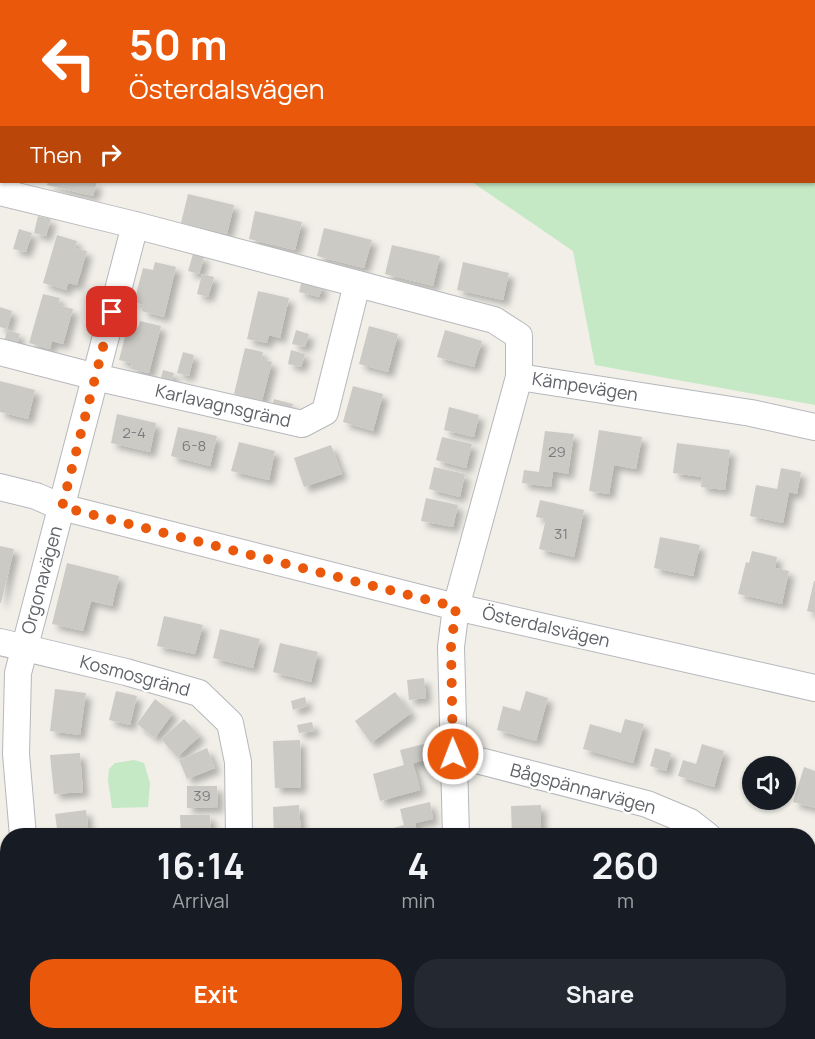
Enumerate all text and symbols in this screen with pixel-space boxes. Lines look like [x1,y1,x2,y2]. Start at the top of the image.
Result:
text: 50 m [129,15,227,73]
icon: left [30,24,108,102]
text: Österdalsvägen [129,70,324,107]
icon: right [94,138,127,171]
text: Then [30,140,82,170]
pin [86,286,137,337]
icon: arrive [95,295,128,328]
street label: Kämpevägen [530,366,640,406]
street label: Karlavagnsgränd [153,378,293,432]
house number: 2-4 [122,422,146,443]
house number: 6-8 [182,435,206,456]
house number: 29 [548,441,566,462]
street label: Orgonavägen [15,523,67,636]
house number: 31 [554,523,568,544]
street label: Österdalsvägen [480,600,612,652]
street label: Kosmosgränd [77,649,193,701]
position arrow [421,722,485,786]
map controls [742,756,796,810]
button: sound [742,756,796,810]
street label: Bågspännarvägen [508,757,659,819]
house number: 39 [193,785,211,806]
text: 16:14 [157,841,245,890]
text: 4 [407,841,429,890]
text: 260 [592,841,659,890]
text: Arrival [172,887,229,914]
text: min [402,887,435,914]
text: m [617,887,634,914]
button: Exit [30,959,402,1028]
button: Share [414,959,786,1028]

